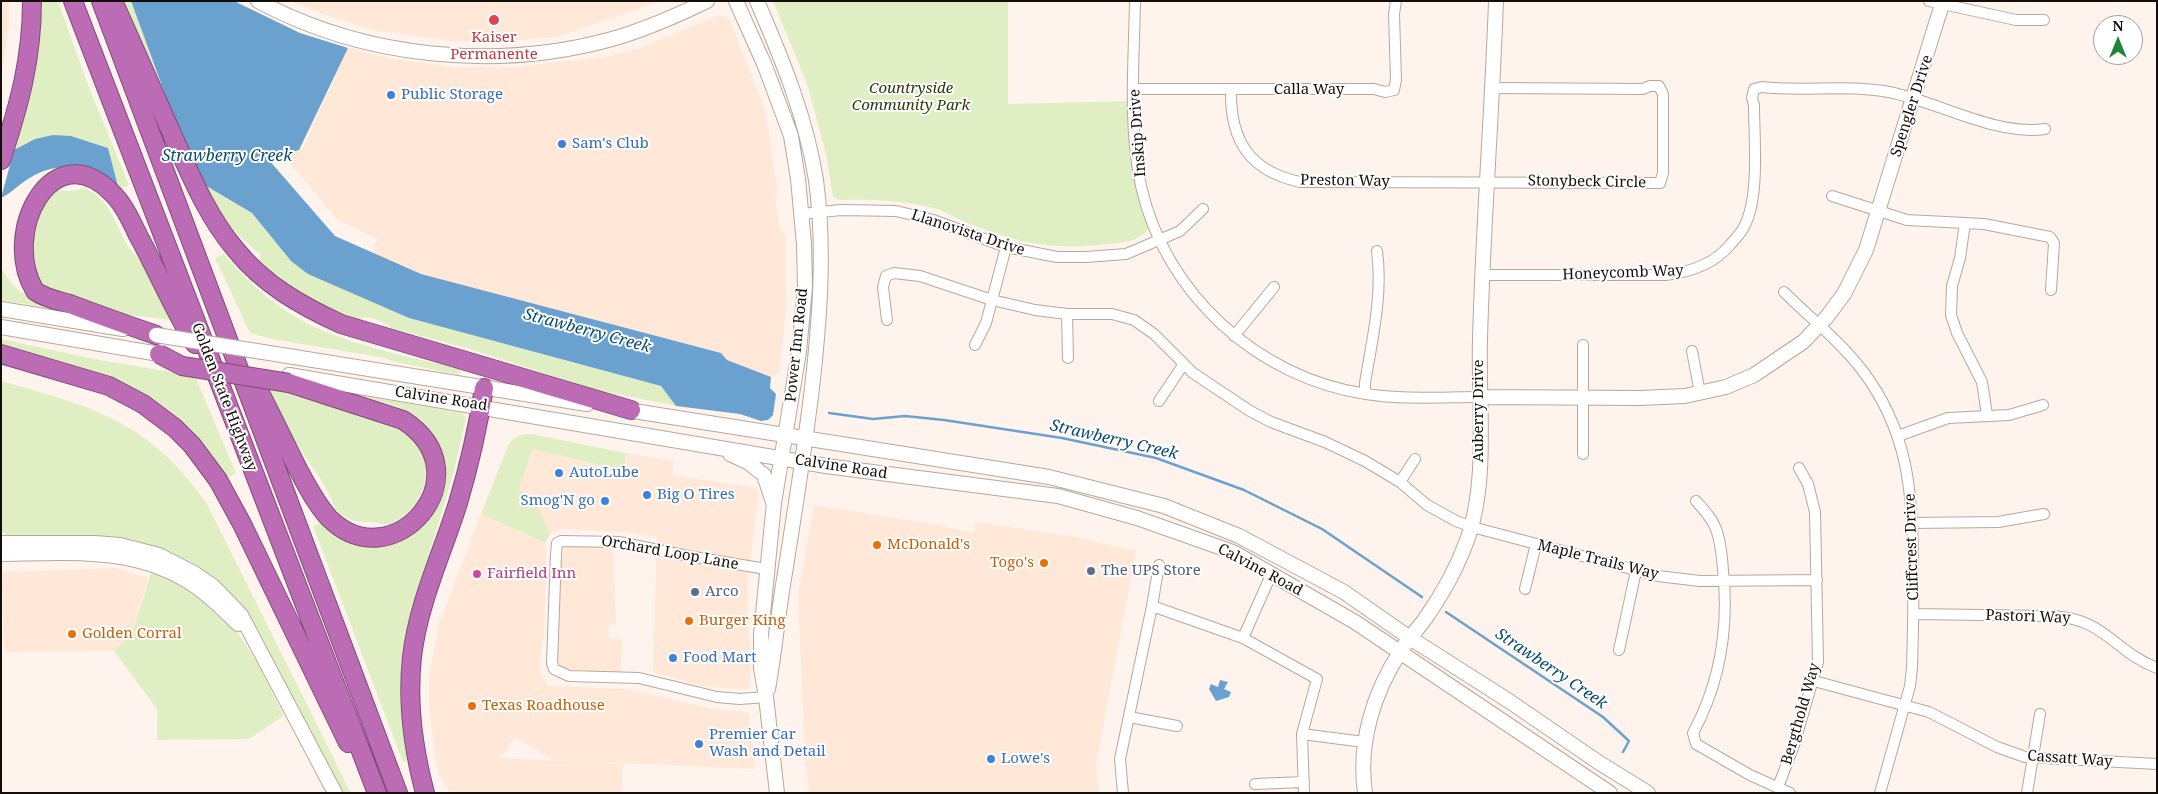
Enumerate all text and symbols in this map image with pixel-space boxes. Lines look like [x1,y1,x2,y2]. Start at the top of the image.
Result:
marker: Kaiser Permanente [487,13,501,27]
north arrow [2093,15,2143,65]
text: N [2112,16,2124,35]
place label: Kaiser Permanente [450,29,538,64]
street label: Spengler Drive [1887,53,1937,159]
park label: Countryside Community Park [852,80,970,115]
street label: Calla Way [1274,81,1344,99]
place label: Public Storage [401,86,503,104]
street label: Inskip Drive [1126,88,1150,178]
marker: Public Storage [385,89,397,101]
place label: Sam's Club [572,135,649,153]
marker: Sam's Club [556,138,568,150]
water label: Strawberry Creek [162,146,292,166]
street label: Preston Way [1300,171,1390,191]
street label: Stonybeck Circle [1528,172,1646,192]
street label: Llanovista Drive [909,206,1027,260]
street label: Honeycomb Way [1562,262,1684,284]
street label: Power Inn Road [782,287,812,403]
water label: Strawberry Creek [521,305,653,357]
street label: Golden State Highway [187,320,261,474]
street label: Auberry Drive [1470,359,1488,463]
street label: Calvine Road [393,383,489,415]
water label: Strawberry Creek [1048,416,1180,464]
street label: Calvine Road [793,451,889,483]
place label: AutoLube [569,464,639,482]
marker: AutoLube [553,467,565,479]
place label: Big O Tires [657,486,734,504]
marker: Big O Tires [641,489,653,501]
place label: Smog'N go [521,492,595,510]
street label: Cliffcrest Drive [1901,493,1923,601]
marker: Smog'N go [599,495,611,507]
street label: Orchard Loop Lane [600,532,740,574]
place label: McDonald's [887,536,970,554]
street label: Maple Trails Way [1536,536,1660,584]
marker: McDonald's [871,539,883,551]
street label: Calvine Road [1214,540,1306,600]
place label: Togo's [990,554,1034,572]
marker: Togo's [1038,557,1050,569]
place label: The UPS Store [1101,562,1201,580]
place label: Fairfield Inn [487,565,576,583]
marker: The UPS Store [1085,565,1097,577]
marker: Fairfield Inn [471,568,483,580]
place label: Arco [705,583,739,601]
marker: Arco [689,586,701,598]
street label: Pastori Way [1985,607,2071,627]
place label: Burger King [699,612,786,630]
marker: Burger King [683,615,695,627]
place label: Golden Corral [82,625,182,643]
water label: Strawberry Creek [1491,625,1611,713]
marker: Golden Corral [66,628,78,640]
place label: Food Mart [683,649,757,667]
marker: Food Mart [667,652,679,664]
street label: Bergthold Way [1778,661,1824,767]
place label: Texas Roadhouse [482,697,605,715]
marker: Texas Roadhouse [466,700,478,712]
place label: Premier Car Wash and Detail [709,726,826,761]
marker: Premier Car Wash and Detail [693,738,705,750]
street label: Cassatt Way [2027,747,2113,771]
place label: Lowe's [1001,750,1050,768]
marker: Lowe's [985,753,997,765]

